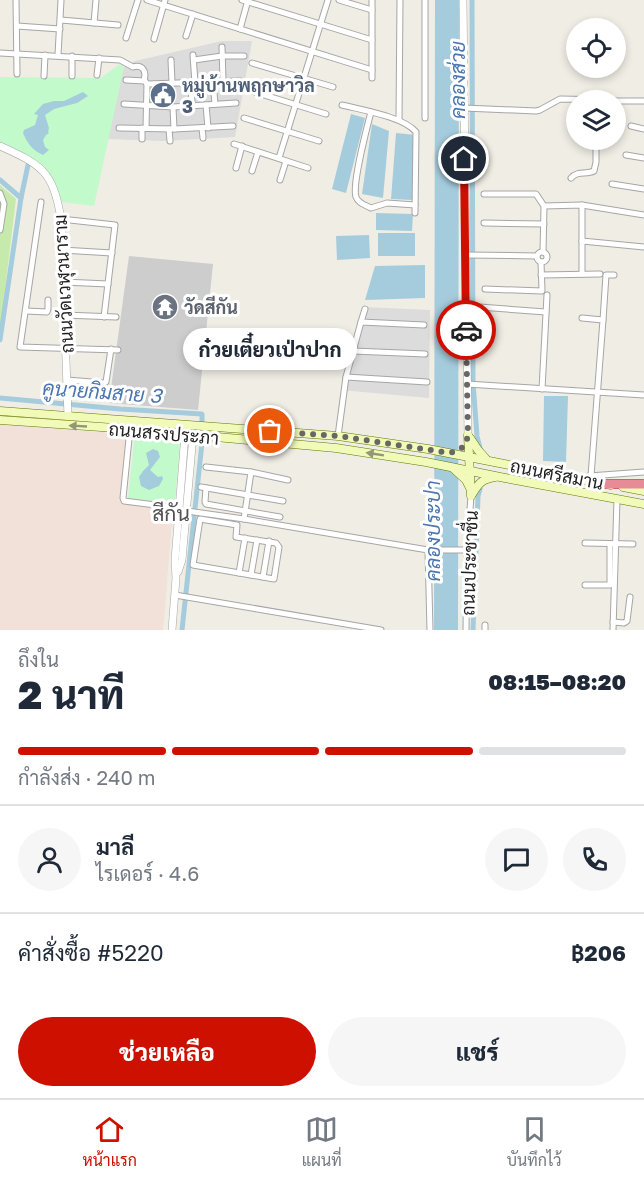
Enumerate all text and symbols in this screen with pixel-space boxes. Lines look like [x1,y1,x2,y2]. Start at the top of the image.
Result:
map controls [566,18,626,150]
button: locate [566,18,626,78]
water label: คลองส่วย [445,41,469,119]
place label: หมู่บ้านพฤกษาวิล 3 [182,74,315,117]
public building icon: หมู่บ้านพฤกษาวิล 3 [148,80,178,110]
button: layers [566,90,626,150]
pin [438,133,489,184]
icon: home [447,142,480,175]
street label: ถนนวัดเวฬุวนาราม [48,214,80,354]
temple icon: วัดสีกัน [150,292,180,322]
place label: วัดสีกัน [184,295,238,318]
courier [436,300,496,360]
icon: car [450,314,483,347]
callout: ก๋วยเตี๋ยวเป่าปาก [183,329,357,371]
text: ก๋วยเตี๋ยวเป่าปาก [198,337,342,361]
water label: คูนายกิมสาย 3 [41,375,165,411]
pin [244,405,295,456]
icon: bag [253,414,286,447]
street label: ถนนสรงประภา [108,417,220,449]
one-way arrow [68,421,87,430]
one-way arrow [365,449,384,458]
street label: ถนนศรีสมาน [508,453,606,494]
water label: คลองประปา [420,481,444,581]
district label: สีกัน [152,500,190,526]
street label: ถนนประชาชื่น [452,510,482,616]
text: ถึงใน [18,647,59,671]
text: 08:15–08:20 [488,668,626,695]
text: 2 นาที [18,671,124,718]
text: กำลังส่ง · 240 m [18,765,155,789]
button: person [18,828,81,891]
button: chat [485,828,548,891]
button: phone [563,828,626,891]
text: มาลี [96,833,134,860]
text: ไรเดอร์ · 4.6 [96,861,199,885]
text: คำสั่งซื้อ #5220 [18,939,164,966]
text: ฿206 [571,939,626,966]
button: ช่วยเหลือ [18,1017,316,1086]
button: แชร์ [328,1017,626,1086]
tab: หน้าแรก [83,1113,137,1170]
tab: แผนที่ [302,1113,342,1170]
tab: บันทึกไว้ [507,1113,561,1170]

